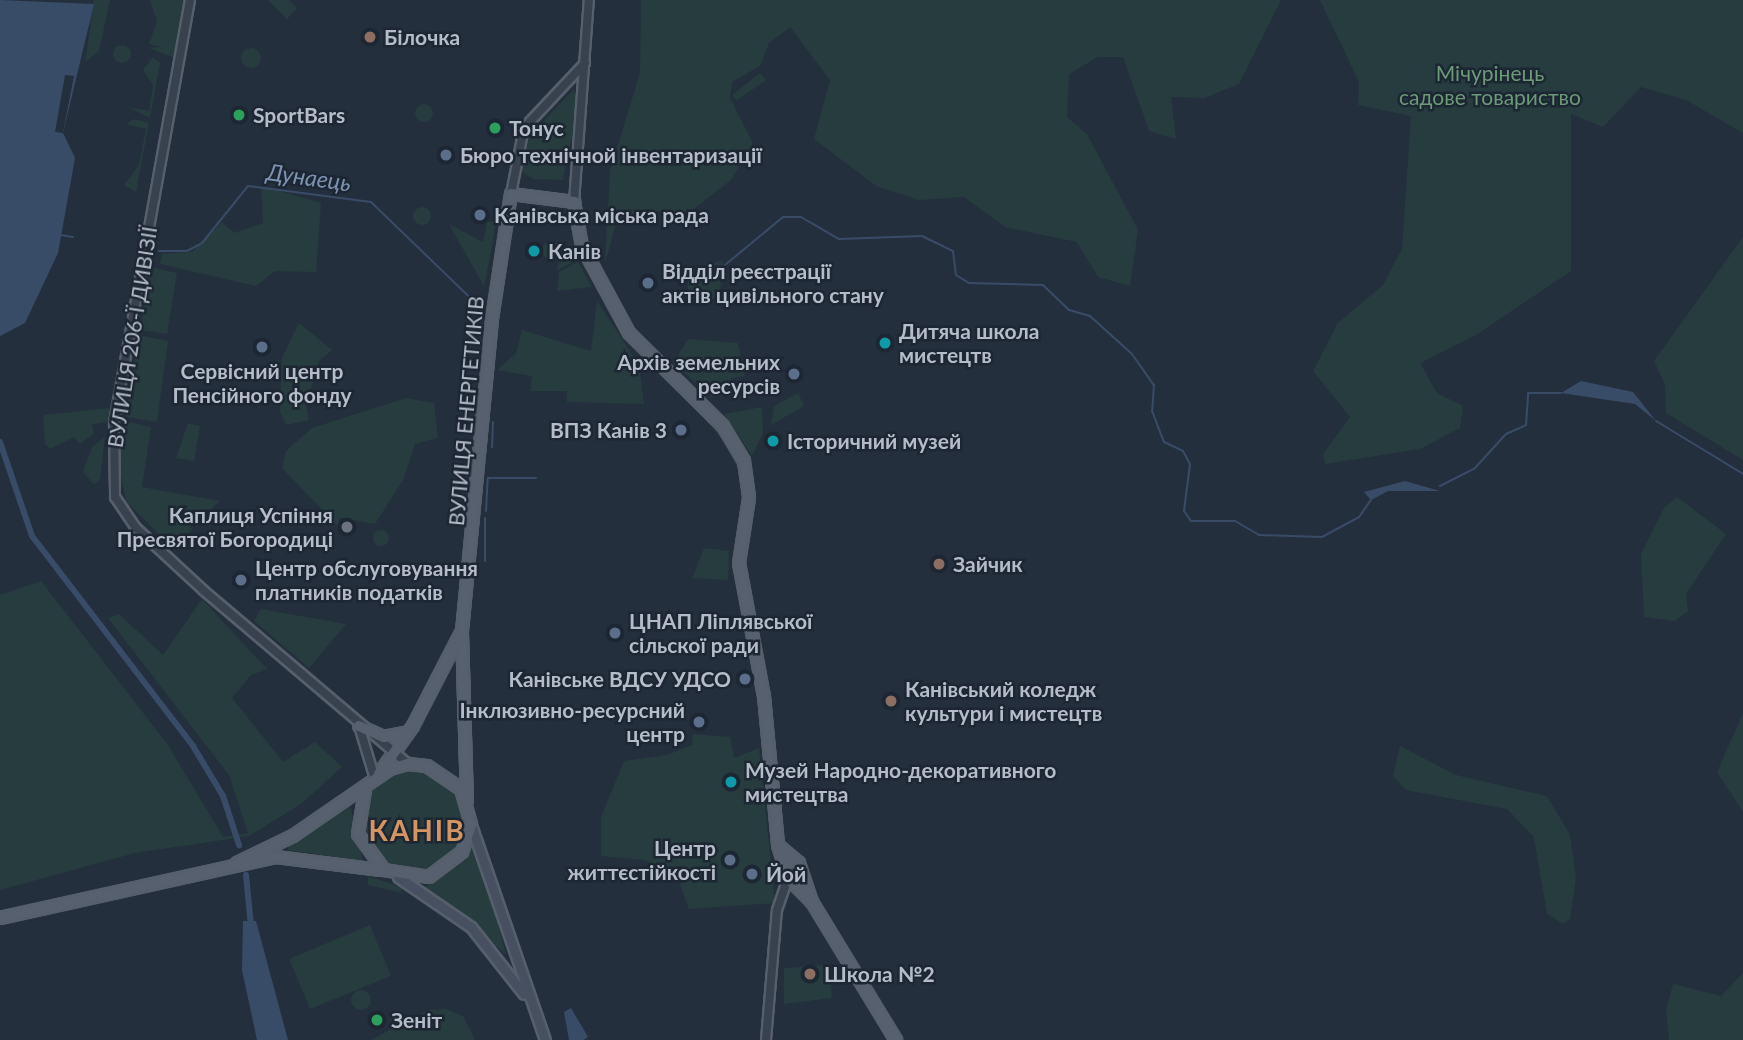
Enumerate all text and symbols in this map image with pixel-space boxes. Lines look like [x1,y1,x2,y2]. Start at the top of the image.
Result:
place label: Білочка [384,24,460,50]
marker: Білочка [362,29,378,45]
park label: Мічурінець садове товариство [1399,60,1581,110]
place label: SportBars [253,102,345,128]
marker: SportBars [231,107,247,123]
place label: Тонус [509,115,564,141]
marker: Тонус [487,120,503,136]
place label: Бюро технічной інвентаризації [460,142,762,168]
marker: Бюро технічной інвентаризації [438,147,454,163]
water label: Дунаець [265,157,353,197]
place label: Канівська міська рада [494,202,709,228]
marker: Канівська міська рада [472,207,488,223]
street label: ВУЛИЦЯ 206-Ї ДИВІЗІЇ [102,225,162,449]
place label: Канів [548,238,601,264]
marker: Канів [526,243,542,259]
place label: Відділ реєстрації актів цивільного стану [662,258,884,308]
marker: Відділ реєстрації актів цивільного стану [640,275,656,291]
street label: ВУЛИЦЯ ЕНЕРГЕТИКІВ [443,295,489,527]
place label: Дитяча школа мистецтв [899,318,1039,368]
marker: Дитяча школа мистецтв [877,335,893,351]
marker: Сервісний центр Пенсійного фонду [254,339,270,355]
place label: Архів земельних ресурсів [617,349,780,399]
place label: Сервісний центр Пенсійного фонду [172,358,352,408]
marker: Архів земельних ресурсів [786,366,802,382]
place label: ВПЗ Канів 3 [550,417,667,443]
marker: ВПЗ Канів 3 [673,422,689,438]
place label: Історичний музей [787,428,961,454]
marker: Історичний музей [765,433,781,449]
place label: Каплиця Успіння Пресвятої Богородиці [117,502,333,552]
marker: Каплиця Успіння Пресвятої Богородиці [339,519,355,535]
place label: Зайчик [953,551,1023,577]
place label: Центр обслуговування платників податків [255,555,478,605]
marker: Зайчик [931,556,947,572]
marker: Центр обслуговування платників податків [233,572,249,588]
place label: ЦНАП Ліплявської сільскої ради [629,608,812,658]
marker: ЦНАП Ліплявської сільскої ради [607,625,623,641]
place label: Канівське ВДСУ УДСО [508,666,731,692]
marker: Канівське ВДСУ УДСО [737,671,753,687]
place label: Канівський коледж культури і мистецтв [905,676,1102,726]
marker: Канівський коледж культури і мистецтв [883,693,899,709]
place label: Інклюзивно-ресурсний центр [459,697,685,747]
marker: Інклюзивно-ресурсний центр [691,714,707,730]
place label: Музей Народно-декоративного мистецтва [745,757,1056,807]
marker: Музей Народно-декоративного мистецтва [723,774,739,790]
district label: КАНІВ [369,813,465,847]
place label: Центр життєстійкості [568,835,716,885]
marker: Центр життєстійкості [722,852,738,868]
place label: Йой [766,861,806,887]
marker: Йой [744,866,760,882]
place label: Школа №2 [824,961,935,987]
marker: Школа №2 [802,966,818,982]
place label: Зеніт [391,1007,442,1033]
marker: Зеніт [369,1012,385,1028]

